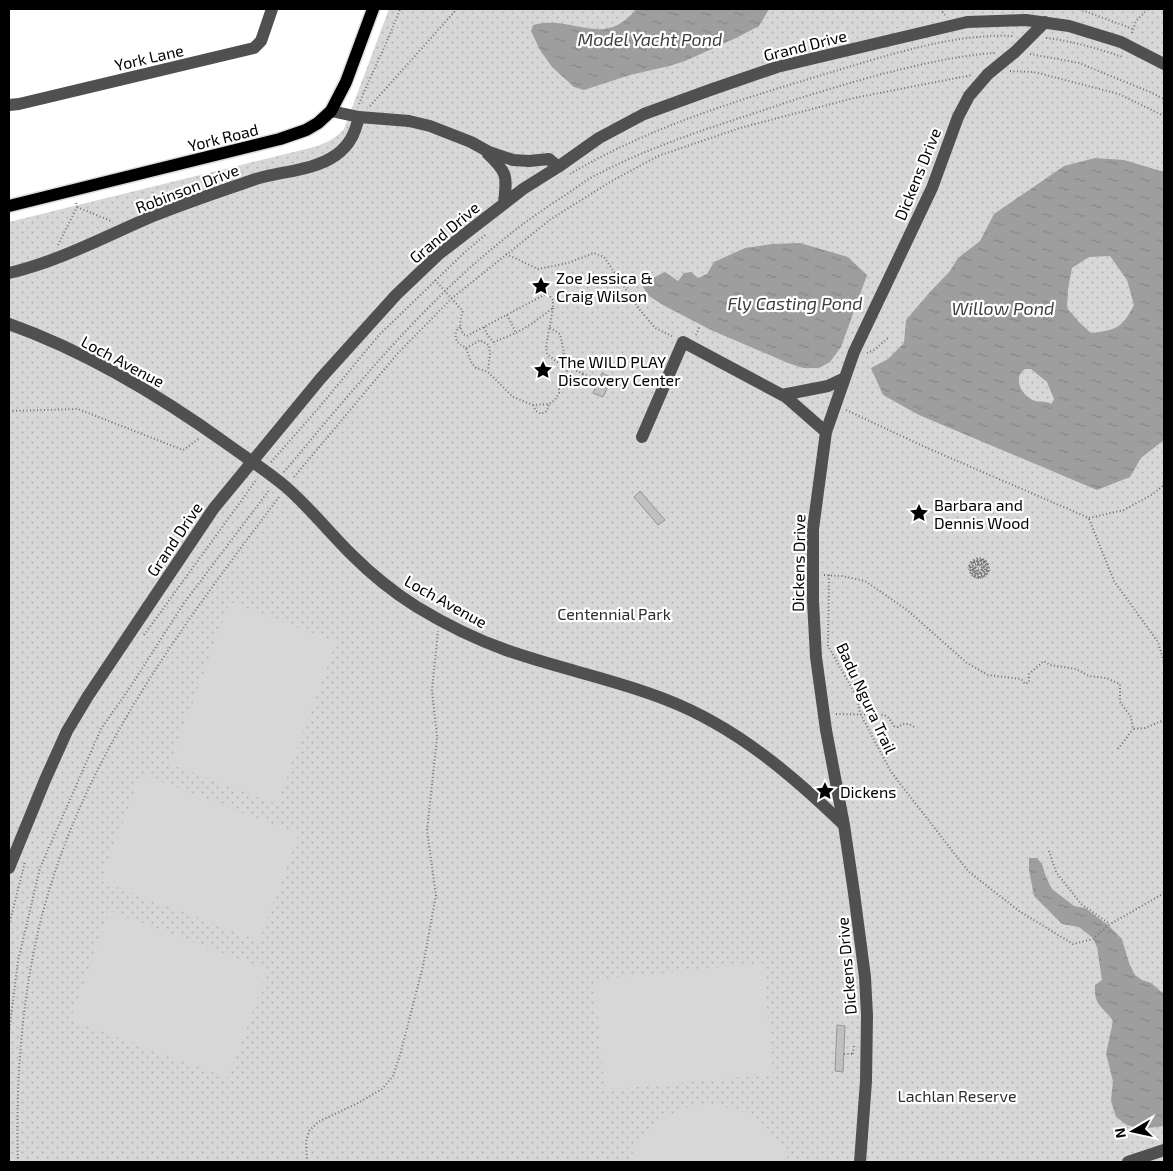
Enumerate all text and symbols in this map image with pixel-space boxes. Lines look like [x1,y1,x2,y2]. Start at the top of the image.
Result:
street label: Grand Drive [761,25,849,65]
water label: Model Yacht Pond [578,28,722,50]
street label: York Lane [113,40,185,74]
street label: York Road [186,119,260,155]
street label: Dickens Drive [890,125,944,223]
street label: Robinson Drive [133,160,241,216]
street label: Grand Drive [405,197,483,267]
place label: Zoe Jessica & Craig Wilson [556,268,653,305]
place icon: Zoe Jessica & Craig Wilson [530,275,552,297]
water label: Fly Casting Pond [727,292,863,314]
water label: Willow Pond [952,297,1054,319]
street label: Loch Avenue [78,331,168,391]
place label: The WILD PLAY Discovery Center [558,352,681,389]
place icon: The WILD PLAY Discovery Center [532,359,554,381]
place label: Barbara and Dennis Wood [934,495,1030,532]
street label: Grand Drive [142,498,206,580]
place icon: Barbara and Dennis Wood [908,502,930,524]
street label: Dickens Drive [788,514,808,612]
street label: Loch Avenue [402,571,490,631]
park label: Centennial Park [557,604,671,623]
street label: Badu Ngura Trail [833,640,901,757]
place icon: Dickens [814,780,836,802]
place label: Dickens [840,782,896,801]
street label: Dickens Drive [832,916,860,1016]
park label: Lachlan Reserve [897,1086,1017,1105]
north arrow [1108,1106,1158,1156]
text: N [1110,1127,1129,1139]

